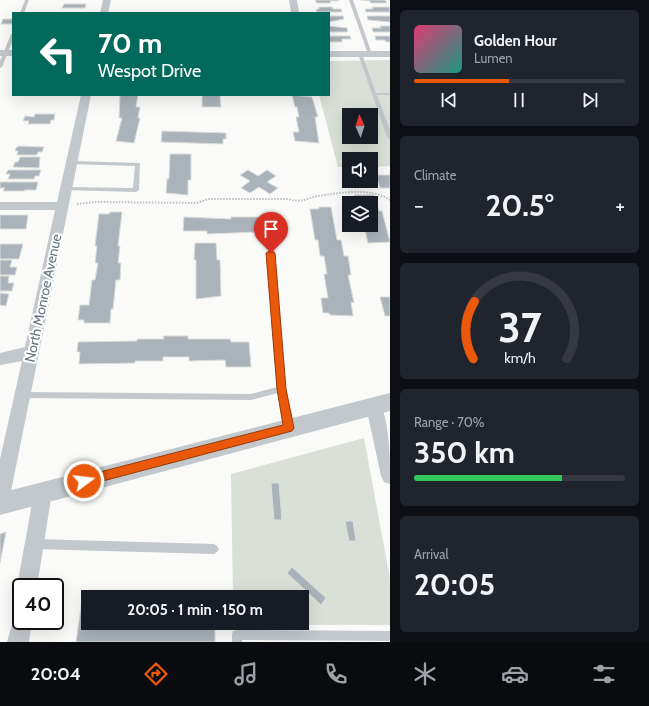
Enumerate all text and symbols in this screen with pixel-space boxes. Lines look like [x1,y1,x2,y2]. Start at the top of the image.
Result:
text: 70 m [98,26,162,60]
icon: left [32,28,84,80]
text: Golden Hour [474,32,557,50]
text: Lumen [474,50,513,66]
text: Wespot Drive [98,60,201,82]
icon: previous [438,89,460,111]
icon: pause [508,89,530,111]
icon: next [579,89,601,111]
north arrow [342,108,378,144]
map controls [342,108,378,232]
button: sound [342,152,378,188]
text: Climate [414,167,456,183]
text: 20.5° [485,187,554,224]
text: − [414,192,424,219]
text: + [615,192,625,219]
button: layers [342,196,378,232]
pin [254,212,288,253]
icon: arrive [260,218,282,240]
street label: North Monroe Avenue [21,232,65,364]
text: 37 [498,302,541,352]
text: km/h [504,349,535,367]
text: Range · 70% [414,414,485,430]
text: 350 km [414,434,515,471]
position arrow [63,460,105,502]
text: Arrival [414,546,449,562]
text: 20:05 [414,566,495,603]
speed limit sign: 40 [12,578,64,630]
text: 20:05 · 1 min · 150 m [127,601,263,619]
icon: directions [142,660,170,688]
icon: music [232,660,260,688]
icon: phone [322,660,350,688]
icon: climate [411,660,439,688]
icon: car [501,660,529,688]
icon: filters [590,660,618,688]
text: 20:04 [31,663,81,685]

